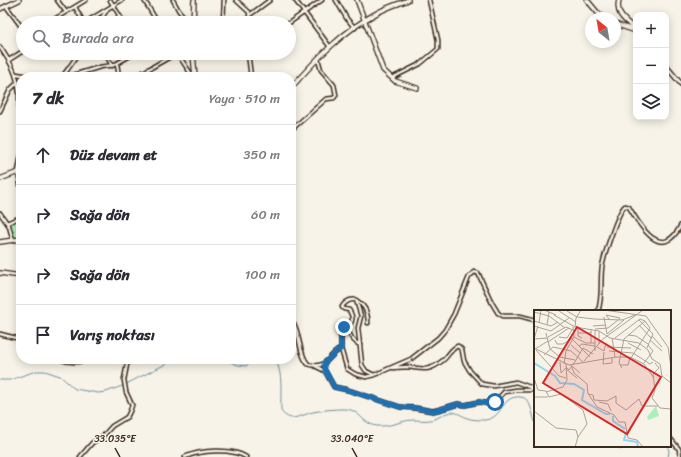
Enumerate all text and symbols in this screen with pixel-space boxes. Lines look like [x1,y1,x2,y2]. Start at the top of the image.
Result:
north arrow [585,12,621,48]
map controls [633,12,669,120]
button: + [633,12,669,48]
search box [16,16,296,60]
text: Burada ara [62,25,134,51]
icon: search [30,27,52,49]
button: − [633,48,669,84]
text: 7 dk [32,83,64,113]
button: layers [633,84,669,120]
text: Yaya · 510 m [209,87,280,110]
text: Düz devam et [70,142,157,168]
text: 350 m [243,143,280,166]
icon: ahead [32,144,54,166]
text: Sağa dön [70,202,130,228]
text: 60 m [251,203,280,226]
icon: right [32,204,54,226]
text: Sağa dön [70,262,130,288]
text: 100 m [245,263,280,286]
icon: right [32,264,54,286]
inset map [534,310,671,447]
route end [335,318,353,336]
text: Varış noktası [70,322,155,348]
icon: arrive [32,324,54,346]
route start [486,393,504,411]
text: 33.035°E [94,430,137,448]
text: 33.040°E [331,430,375,448]

